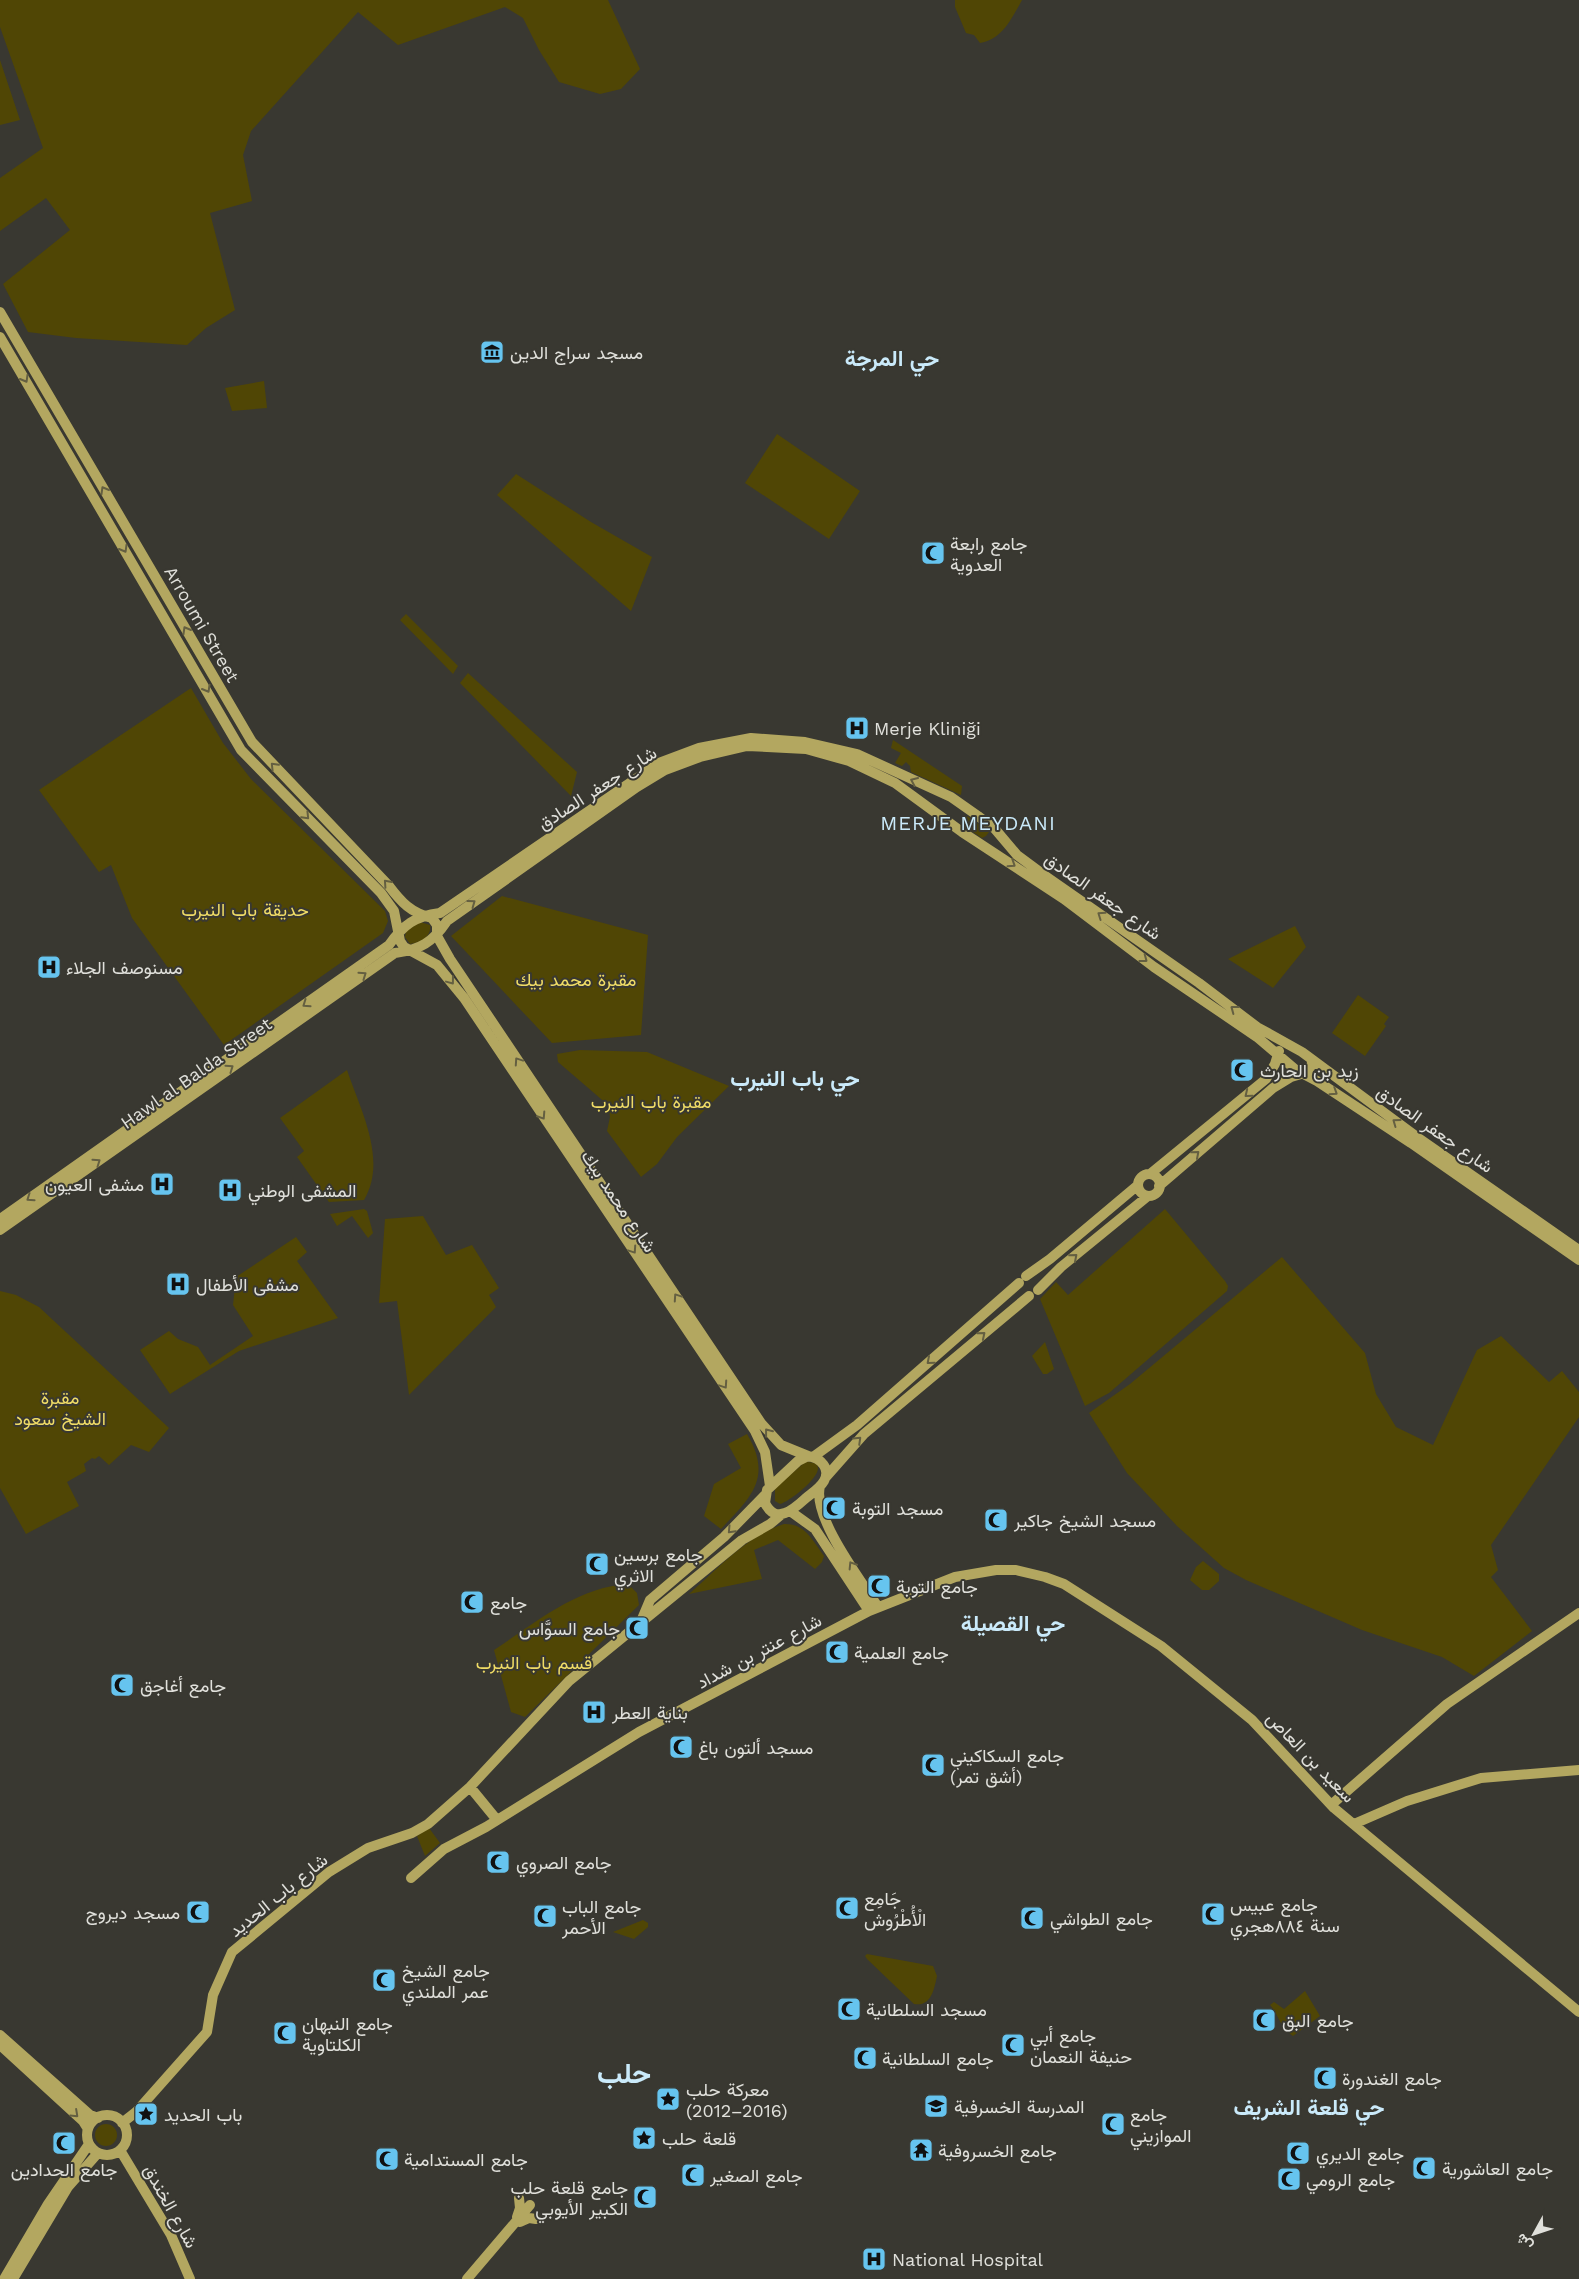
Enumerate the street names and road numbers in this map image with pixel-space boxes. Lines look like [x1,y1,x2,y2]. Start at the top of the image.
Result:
street label: Arroumi Street [160,562,244,686]
street label: شارع جعفر الصادق [534,742,661,836]
street label: شارع جعفر الصادق [1040,848,1165,946]
street label: Hawl al Balda Street [117,1013,276,1133]
street label: شارع جعفر الصادق [1372,1081,1497,1179]
street label: شارع محمد بيك [576,1146,661,1257]
street label: شارع عنتر بن شداد [693,1609,826,1695]
street label: سعيد بن العاص [1262,1707,1360,1807]
street label: شارع باب الحديد [225,1849,333,1943]
street label: شارع الخندق [138,2161,203,2252]

